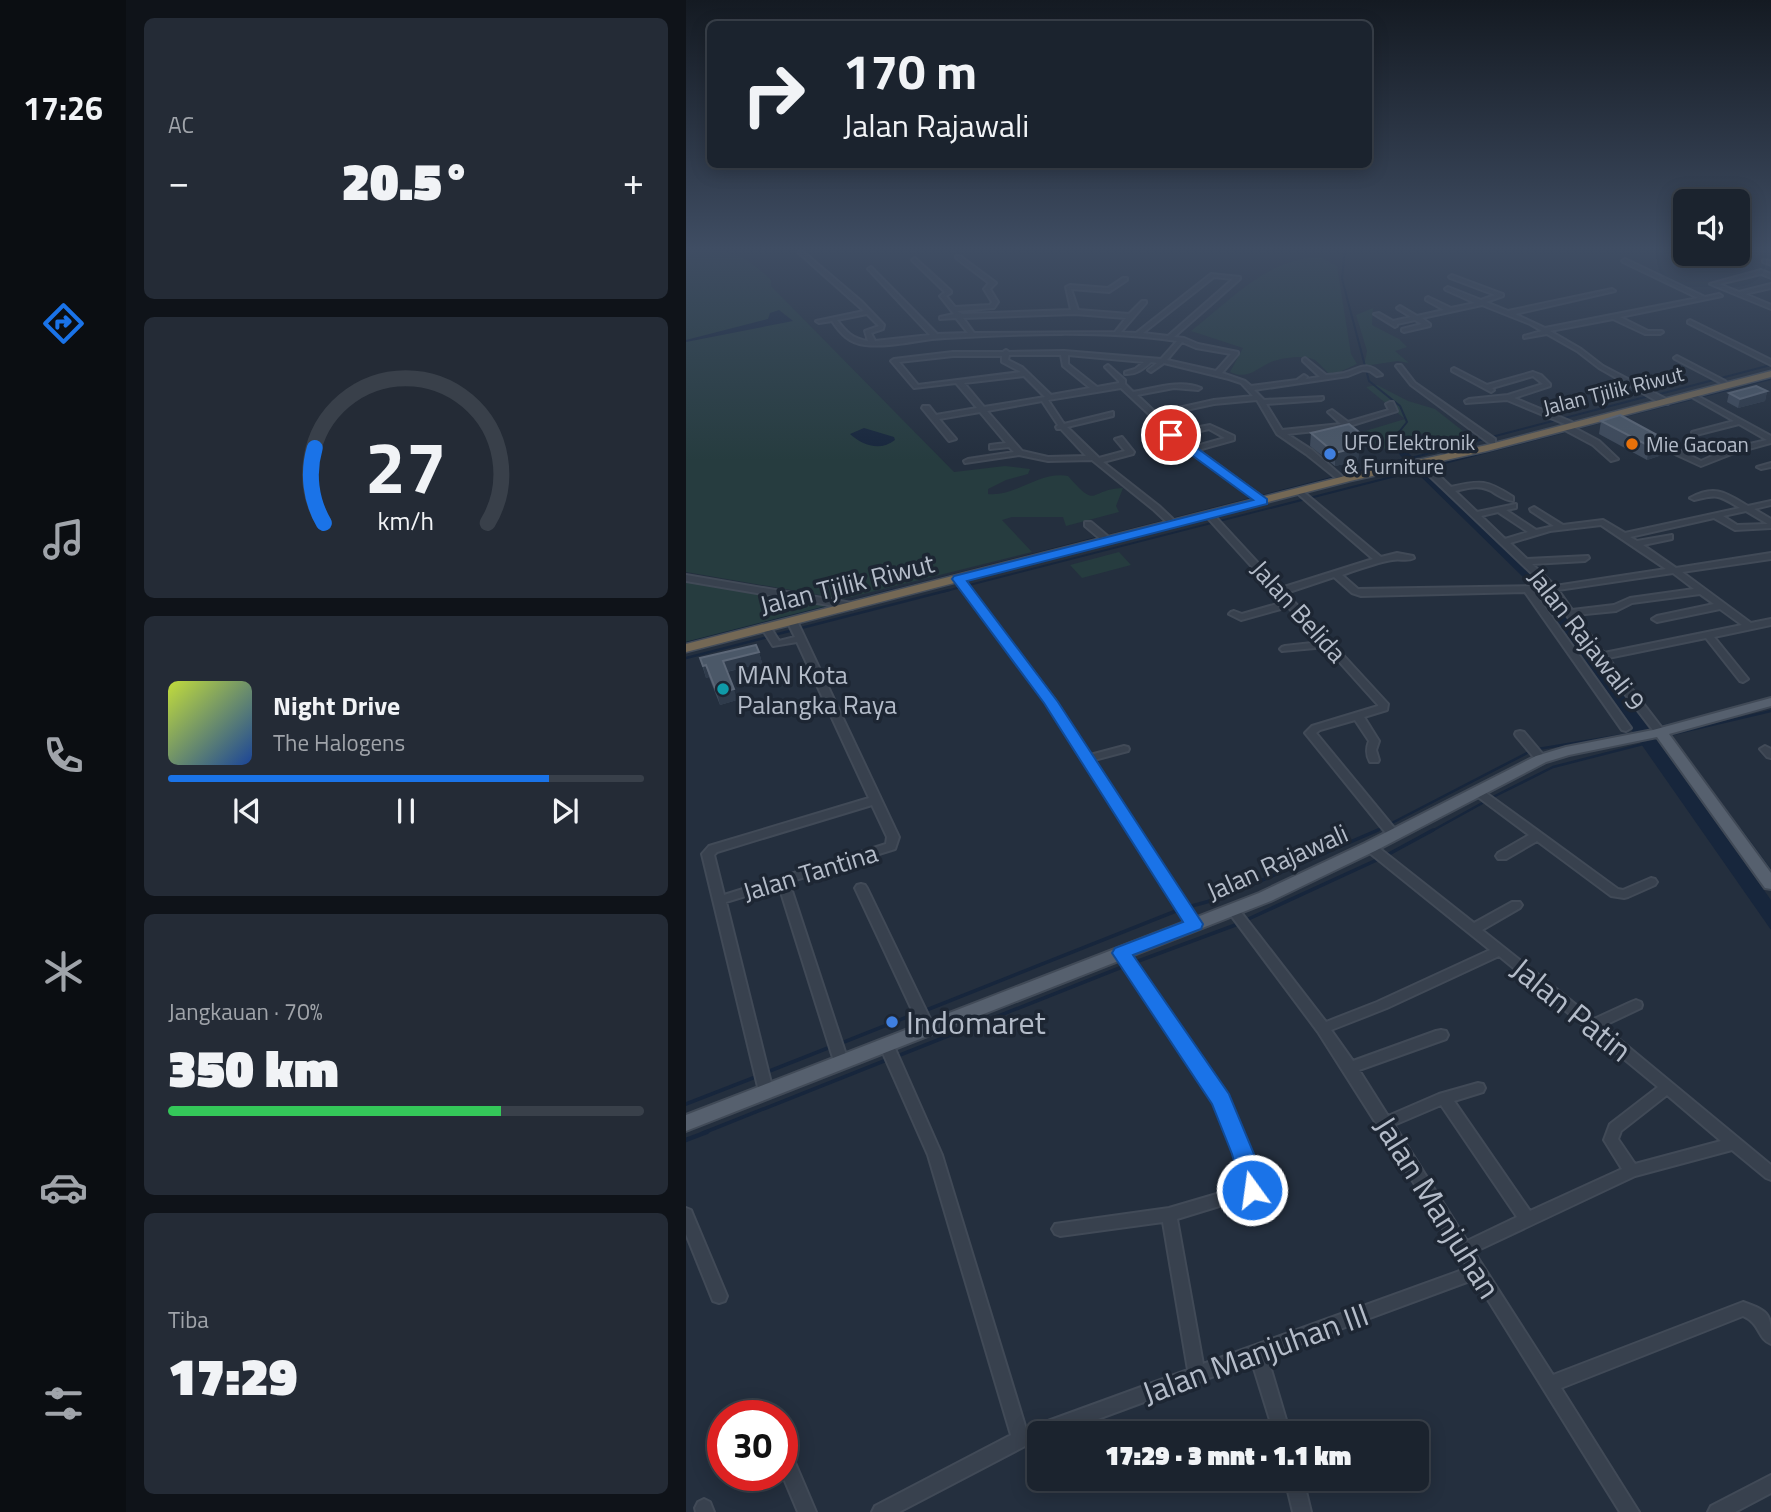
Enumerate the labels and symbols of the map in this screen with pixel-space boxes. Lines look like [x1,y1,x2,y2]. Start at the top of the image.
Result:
street label: Jalan Tjilik Riwut [1539,357,1687,423]
pin [1141,405,1201,465]
place label: UFO Elektronik & Furniture [1344,426,1475,482]
place label: Mie Gacoan [1646,428,1749,460]
marker: Mie Gacoan [1624,436,1640,452]
marker: UFO Elektronik & Furniture [1322,446,1338,462]
street label: Jalan Tjilik Riwut [756,543,938,625]
street label: Jalan Belida [1242,551,1356,671]
street label: Jalan Rajawali 9 [1519,559,1655,719]
place label: MAN Kota Palangka Raya [737,655,897,724]
marker: MAN Kota Palangka Raya [715,681,731,697]
street label: Jalan Rajawali [1200,813,1354,911]
street label: Jalan Tantina [738,833,882,911]
street label: Jalan Patin [1501,945,1643,1073]
place label: Indomaret [906,998,1046,1046]
marker: Indomaret [884,1014,900,1030]
street label: Jalan Manjuhan [1363,1106,1513,1308]
position arrow [1215,1153,1289,1227]
street label: Jalan Manjuhan III [1135,1290,1375,1416]
speed limit sign: 30 [707,1400,798,1491]

